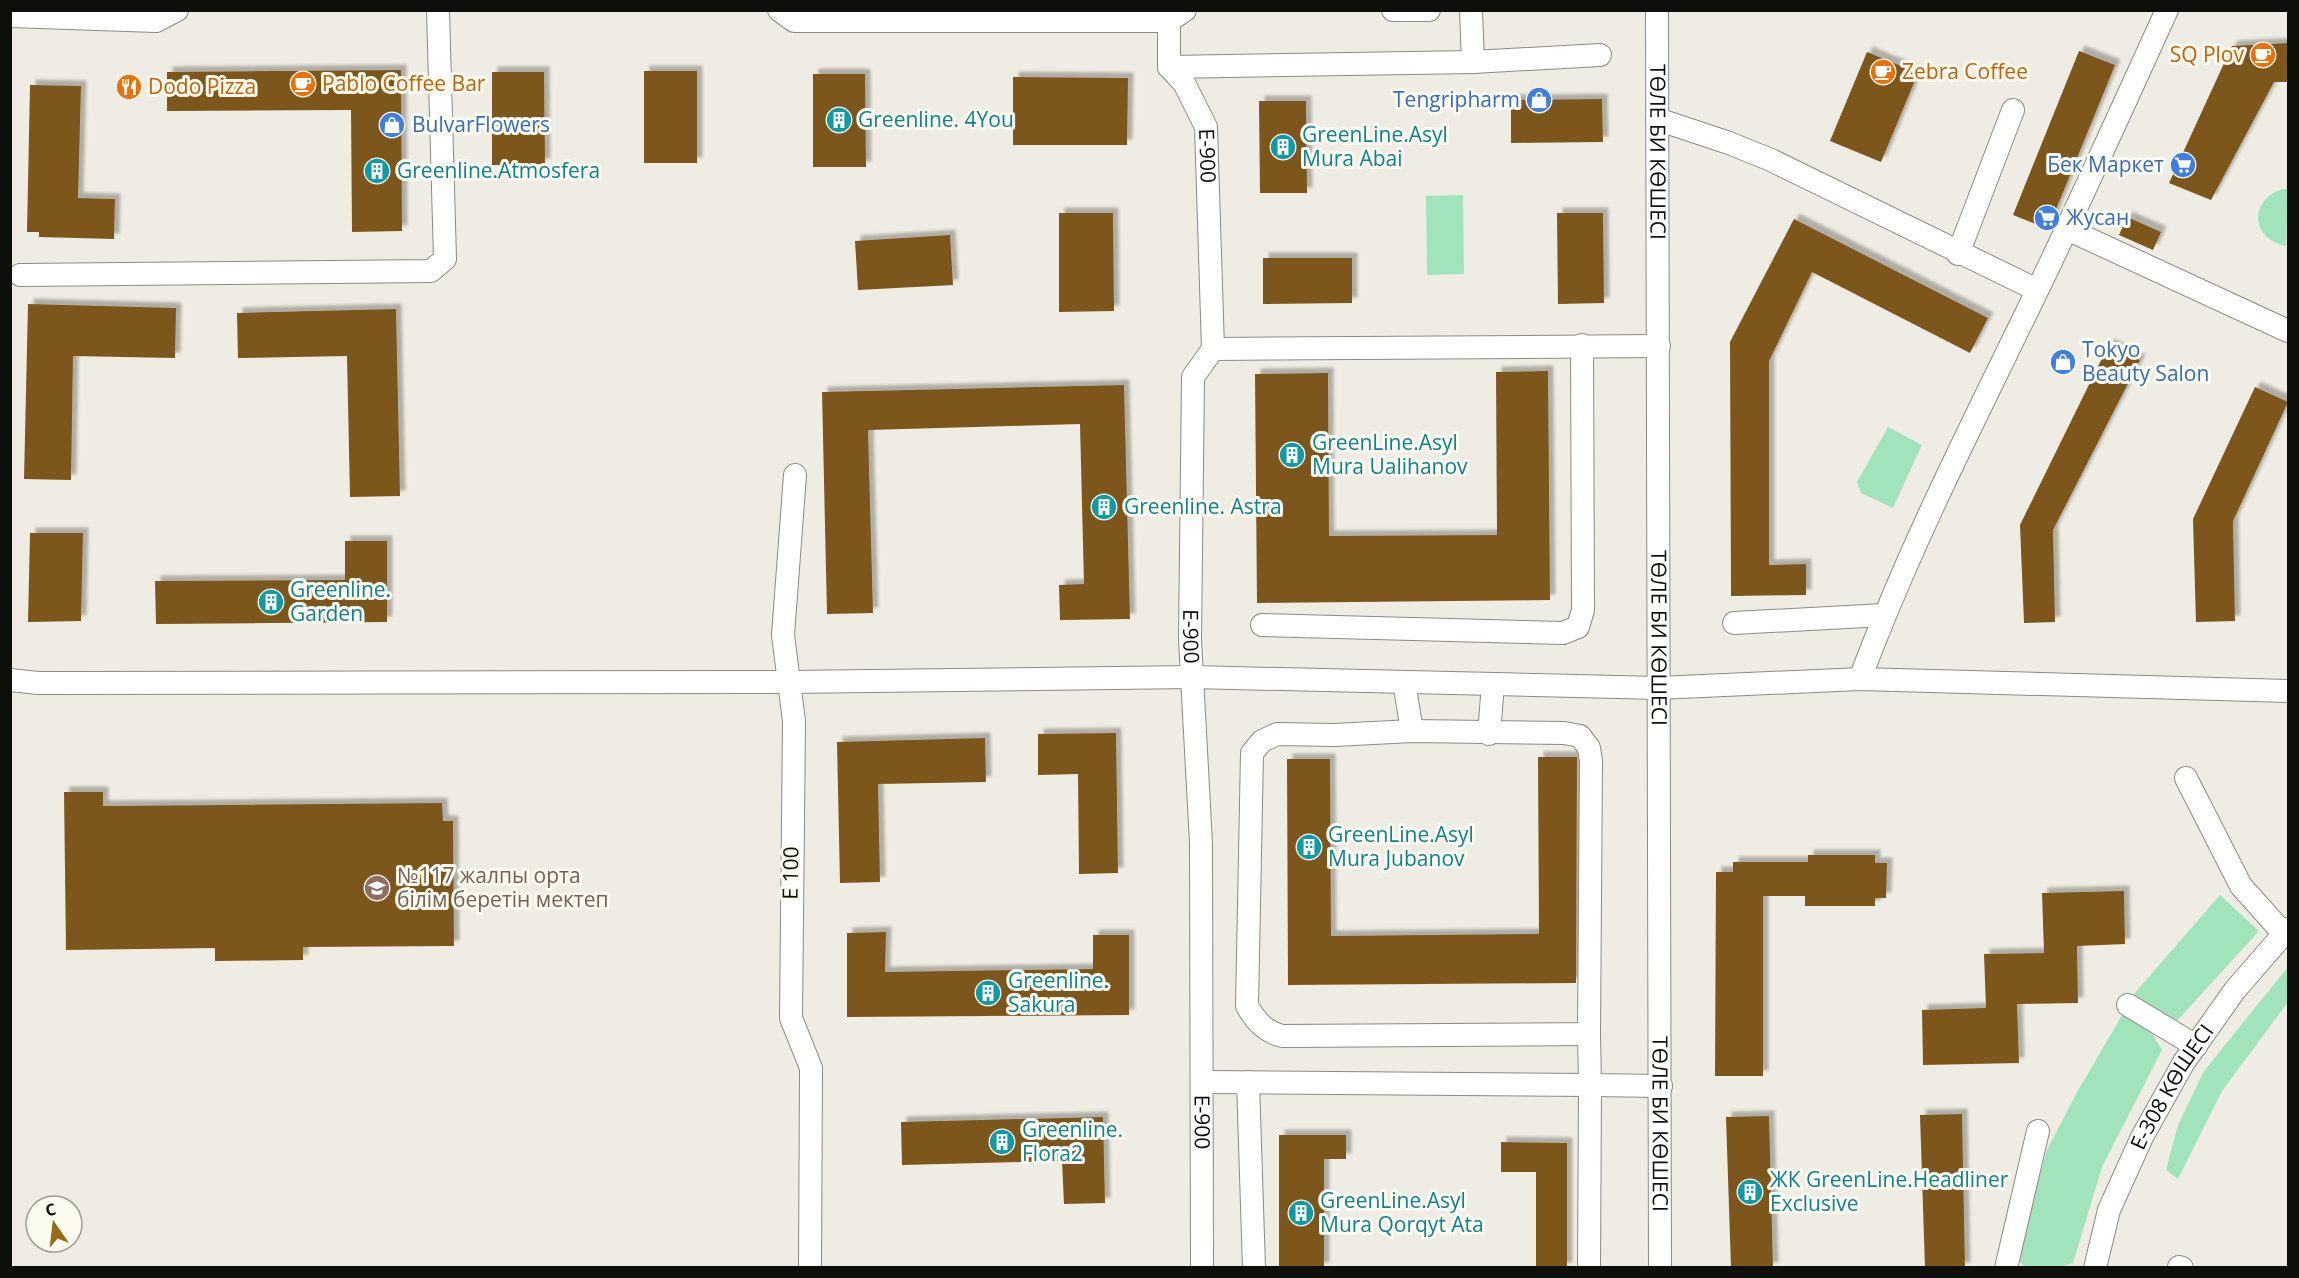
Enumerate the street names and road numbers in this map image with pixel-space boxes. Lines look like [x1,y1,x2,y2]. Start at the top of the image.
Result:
street label: ТӨЛЕ БИ КӨШЕСІ [1644,64,1673,240]
street label: E-900 [1193,128,1223,183]
street label: ТӨЛЕ БИ КӨШЕСІ [1645,550,1674,726]
street label: E-900 [1177,609,1206,664]
street label: E 100 [776,846,804,900]
street label: Е-308 КӨШЕСІ [2123,1018,2219,1154]
street label: ТӨЛЕ БИ КӨШЕСІ [1646,1036,1675,1212]
street label: E-900 [1189,1095,1217,1149]

